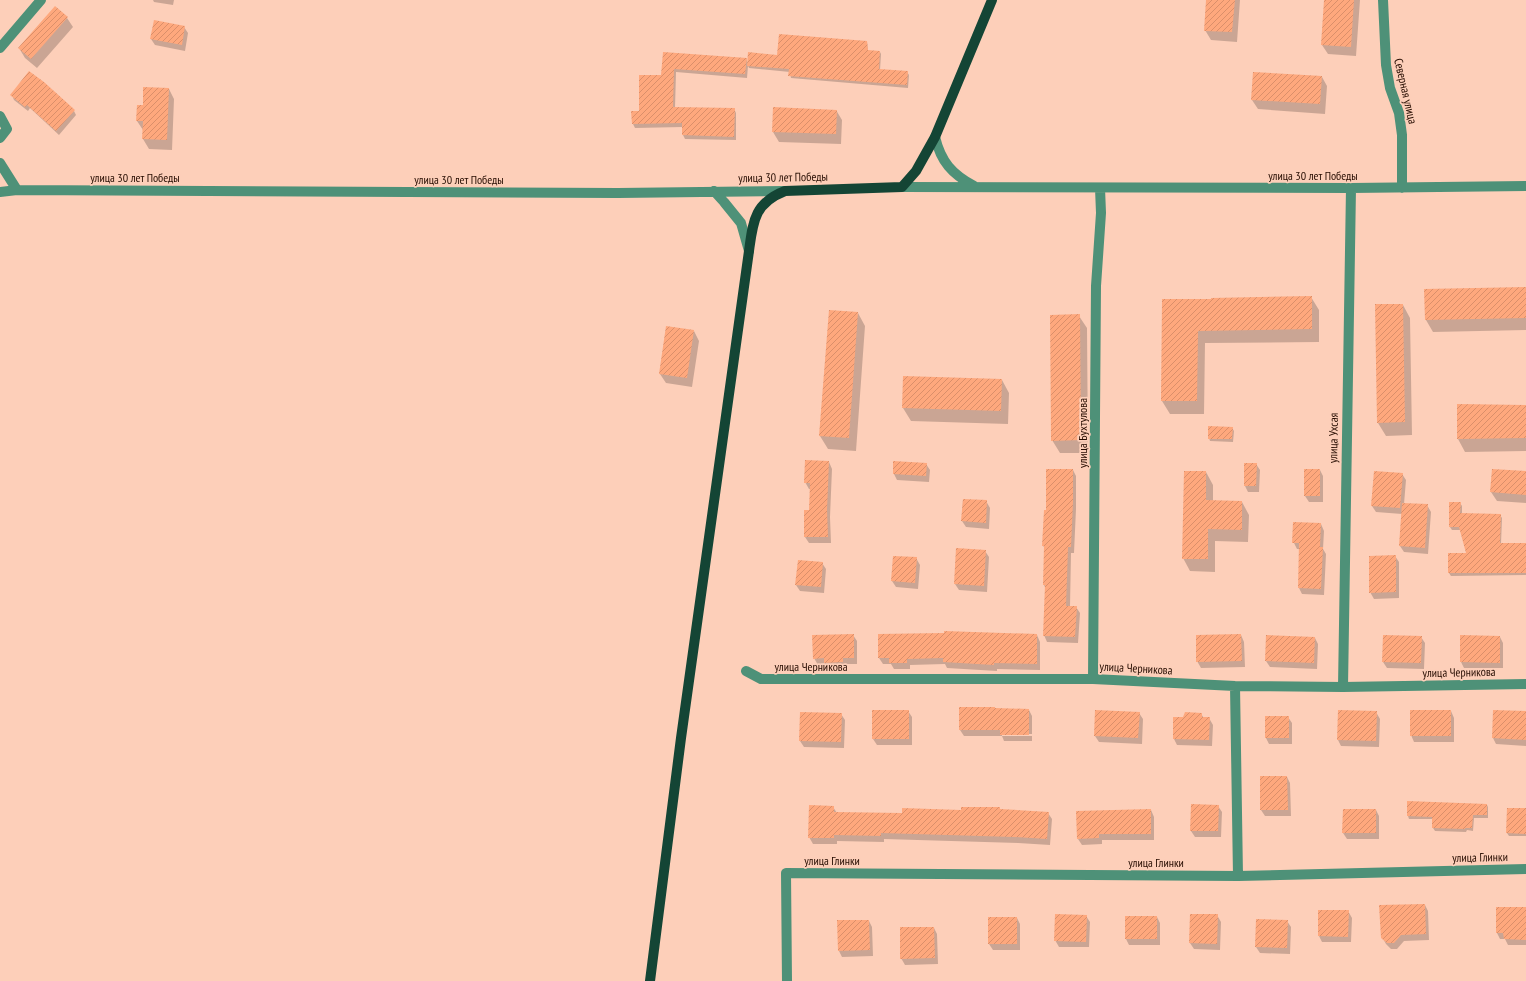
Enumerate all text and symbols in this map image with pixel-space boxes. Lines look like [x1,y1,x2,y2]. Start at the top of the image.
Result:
street label: Северная улица [1391,57,1421,125]
street label: улица 30 лет Победы [1268,168,1358,183]
street label: улица 30 лет Победы [738,169,828,185]
street label: улица 30 лет Победы [90,170,180,185]
street label: улица 30 лет Победы [414,172,504,187]
street label: улица Бухтулова [1075,398,1090,468]
street label: улица Ухсая [1325,412,1341,463]
street label: улица Черникова [774,659,848,674]
street label: улица Черникова [1099,659,1173,677]
street label: улица Черникова [1422,664,1496,680]
street label: улица Глинки [1452,849,1508,865]
street label: улица Глинки [804,853,860,868]
street label: улица Глинки [1128,855,1184,870]

